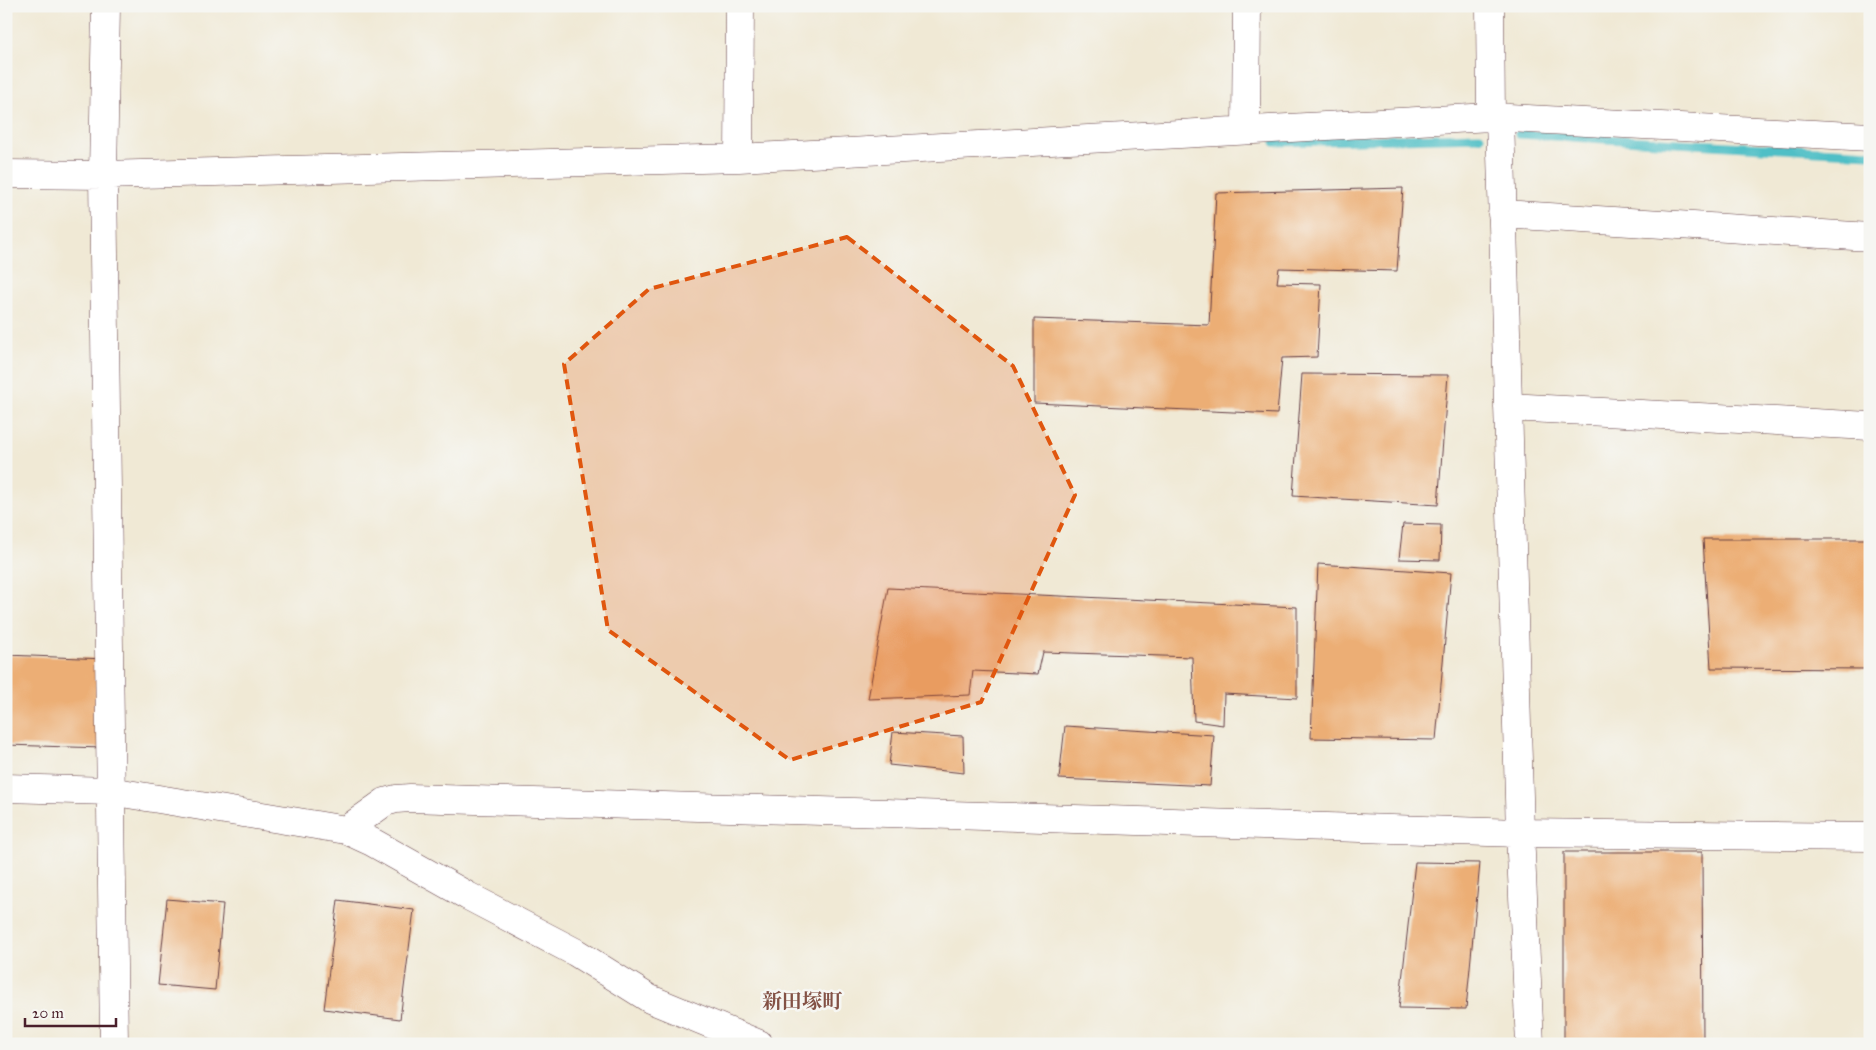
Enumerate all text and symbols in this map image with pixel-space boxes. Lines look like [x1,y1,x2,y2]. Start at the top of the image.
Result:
district label: 新田塚町 [762,989,843,1013]
scale bar [25,995,116,1027]
text: 20 m [32,1004,64,1022]

